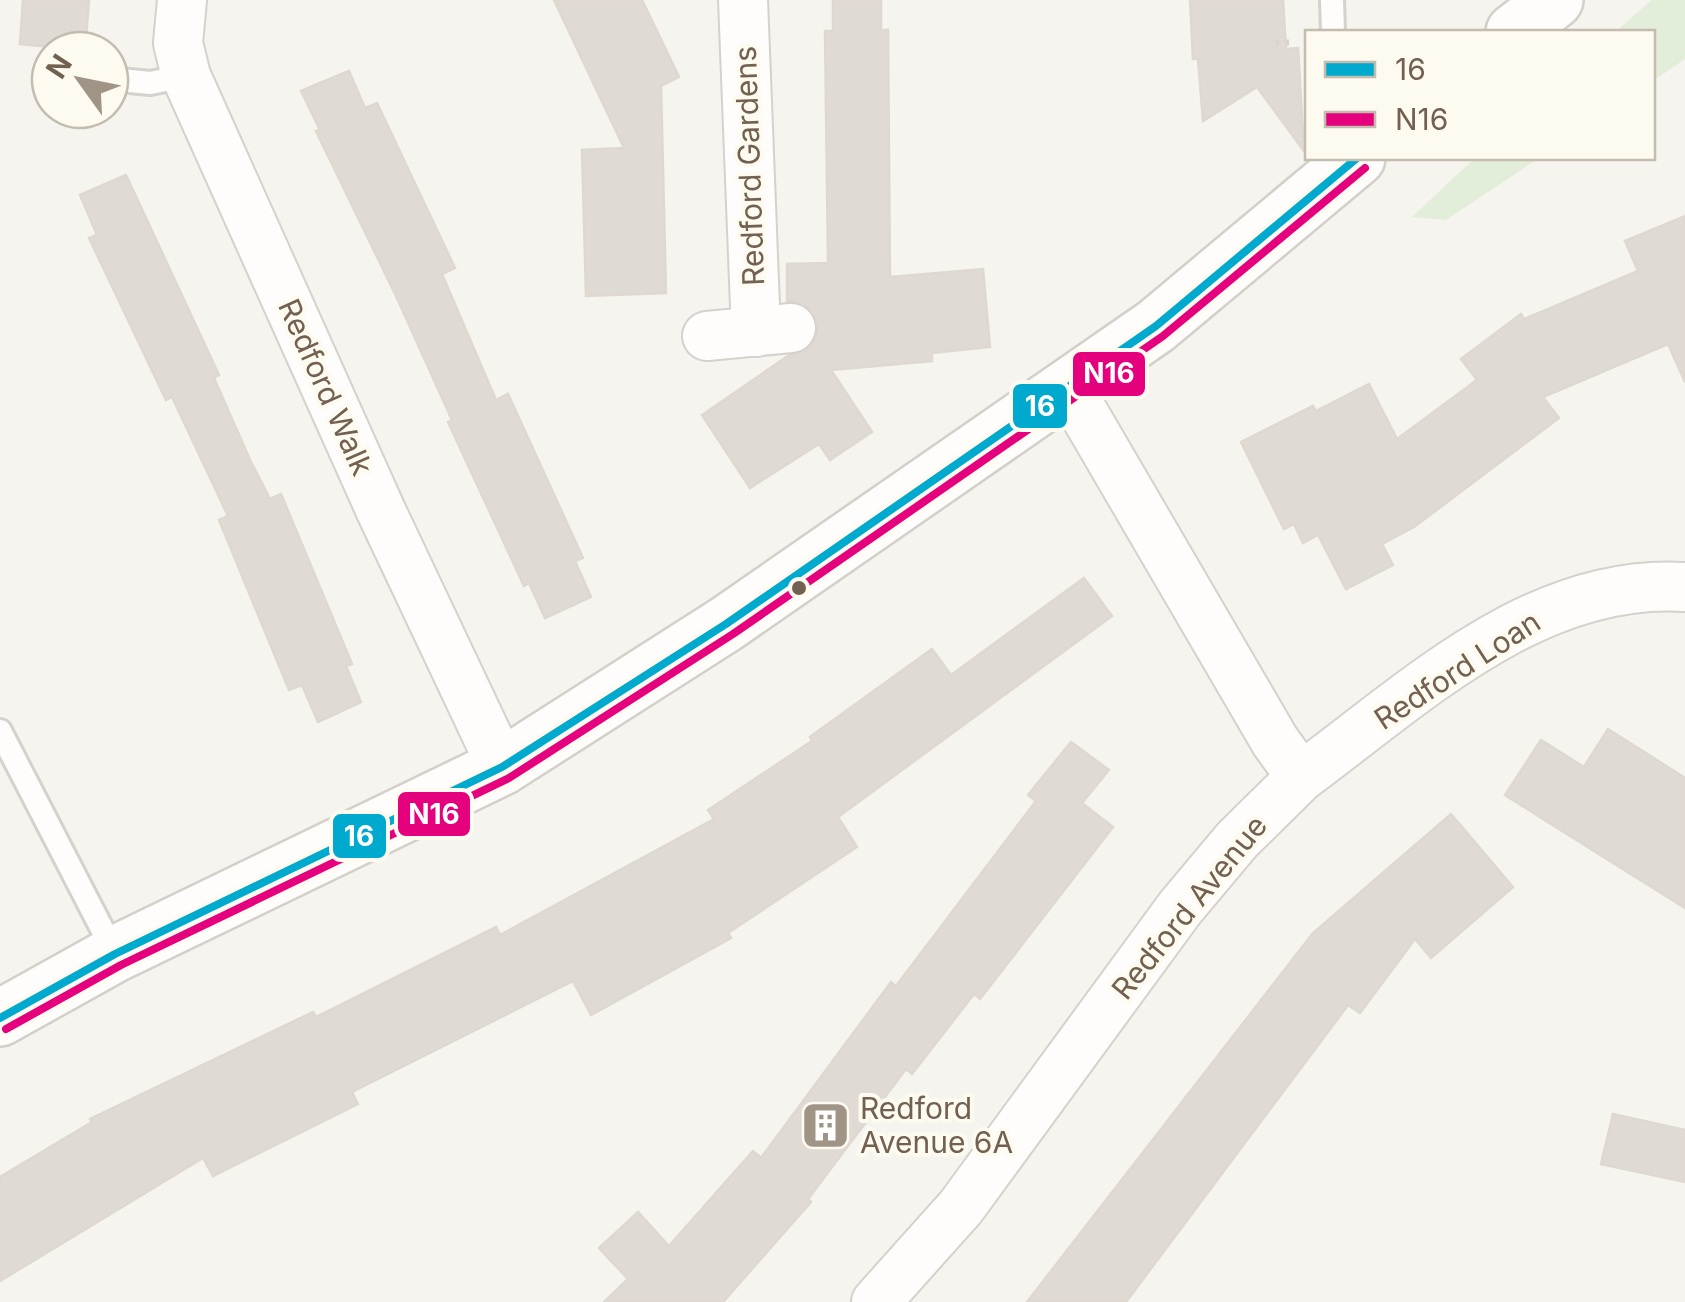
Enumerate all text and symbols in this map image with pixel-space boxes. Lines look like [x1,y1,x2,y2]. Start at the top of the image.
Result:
north arrow [30,30,130,130]
legend [1305,30,1655,160]
street label: Redford Gardens [727,45,771,287]
text: N [39,48,79,85]
text: 16 [1395,51,1426,87]
text: N16 [1395,101,1448,137]
street label: Redford Walk [271,293,381,481]
line badge: N16 [1071,350,1147,398]
text: N16 [1083,356,1135,390]
line badge: 16 [1011,382,1069,430]
text: 16 [1025,389,1055,423]
unlabelled marker [789,578,809,598]
street label: Redford Loan [1367,603,1547,737]
line badge: N16 [396,790,472,838]
text: N16 [408,797,460,831]
street label: Redford Avenue [1104,808,1274,1006]
line badge: 16 [331,812,388,860]
text: 16 [344,819,374,853]
place label: Redford Avenue 6A [860,1090,1013,1160]
building icon: Redford Avenue 6A [799,1099,851,1151]

